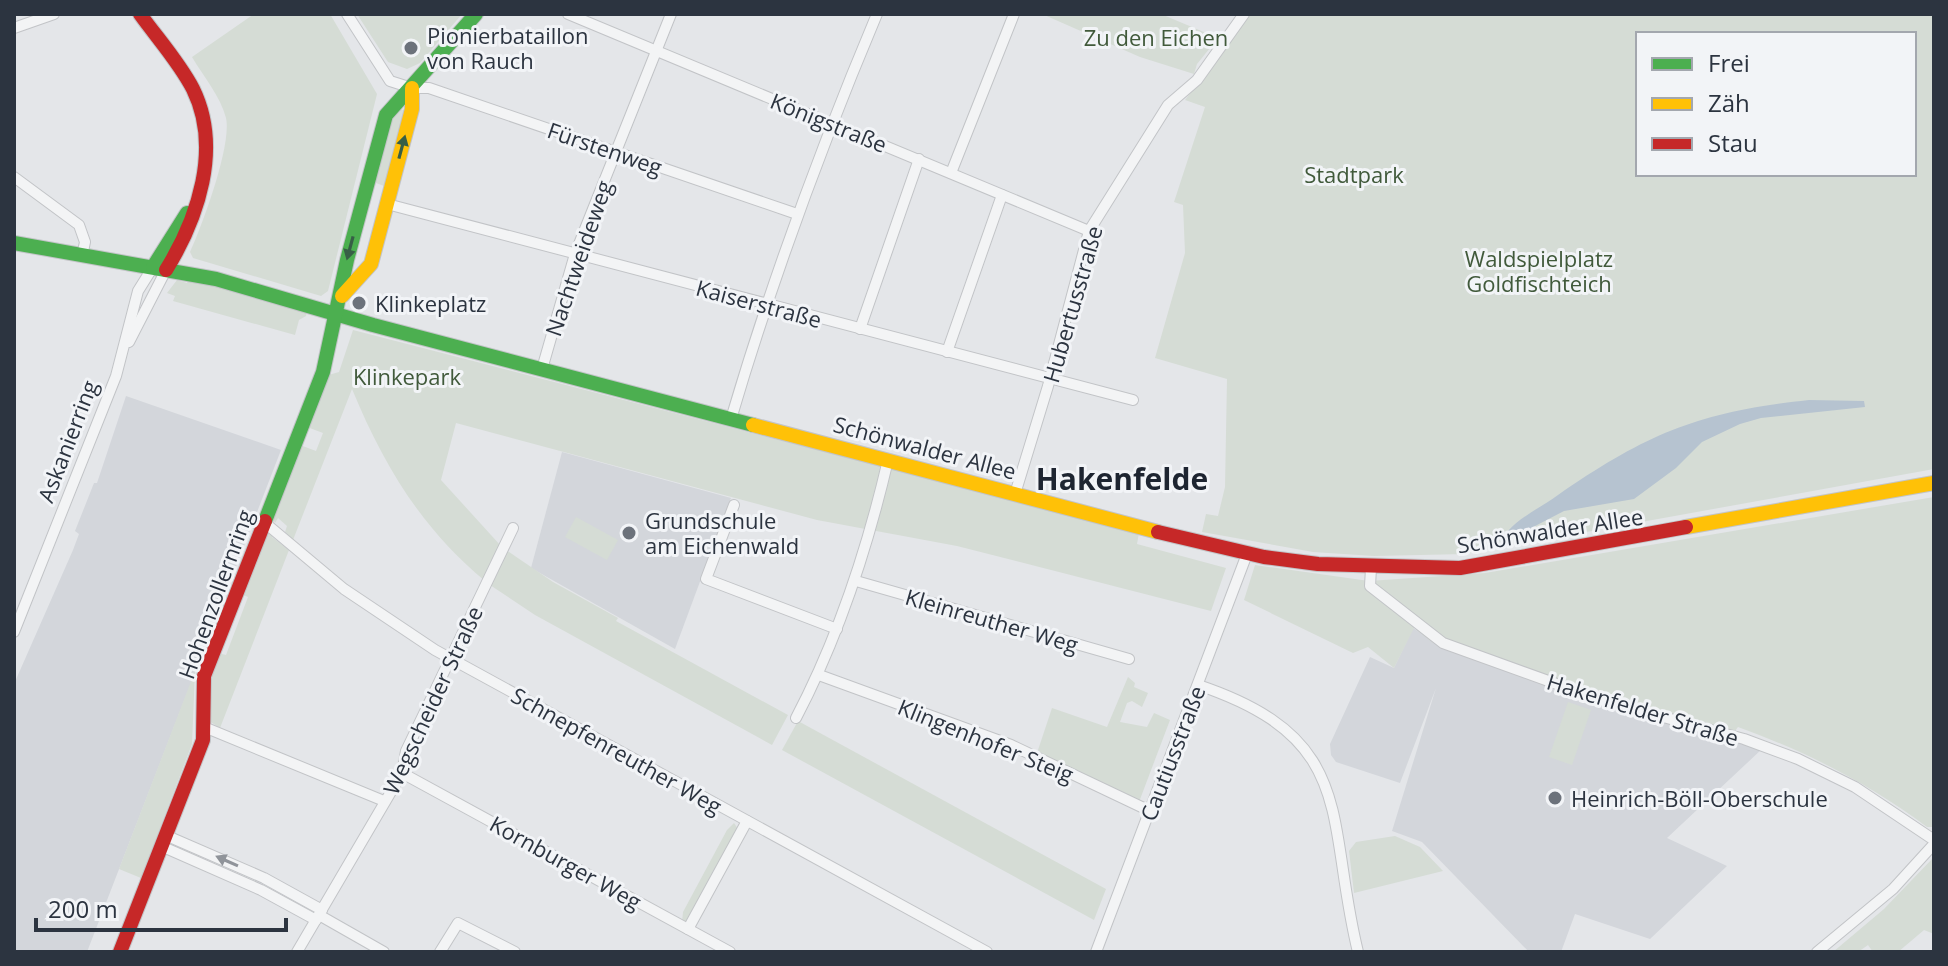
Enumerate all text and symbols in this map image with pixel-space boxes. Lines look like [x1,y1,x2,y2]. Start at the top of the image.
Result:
place label: Pionierbataillon von Rauch [427,20,589,75]
park label: Zu den Eichen [1084,22,1228,52]
legend [1636,32,1916,176]
marker: Pionierbataillon von Rauch [402,39,420,57]
text: Frei [1708,46,1750,79]
street label: Königstraße [766,85,892,159]
text: Zäh [1708,86,1750,119]
street label: Fürstenweg [544,114,666,182]
text: Stau [1708,126,1758,159]
one-way arrow [397,134,409,159]
park label: Stadtpark [1304,159,1404,189]
street label: Nachtweideweg [537,176,619,340]
street label: Hubertusstraße [1035,222,1109,386]
one-way arrow [344,235,356,260]
park label: Waldspielplatz Goldfischteich [1465,243,1613,298]
street label: Kaiserstraße [693,272,825,334]
place label: Klinkeplatz [375,288,486,318]
marker: Klinkeplatz [350,294,368,312]
park label: Klinkepark [353,361,462,391]
street label: Askanierring [30,376,104,506]
street label: Schönwalder Allee [830,408,1020,486]
district label: Hakenfelde [1036,458,1208,499]
street label: Schönwalder Allee [1455,500,1645,560]
street label: Hohenzollernring [170,505,260,683]
place label: Grundschule am Eichenwald [645,505,799,560]
marker: Grundschule am Eichenwald [620,524,638,542]
street label: Kleinreuther Weg [902,581,1082,659]
street label: Wegscheider Straße [375,601,489,799]
street label: Hakenfelder Straße [1544,666,1742,752]
street label: Schnepfenreuther Weg [506,680,728,820]
street label: Cautiusstraße [1132,681,1212,825]
street label: Klingenhofer Steig [894,691,1078,789]
place label: Heinrich-Böll-Oberschule [1571,783,1828,813]
marker: Heinrich-Böll-Oberschule [1546,789,1564,807]
street label: Kornburger Weg [485,808,647,916]
one-way arrow [216,855,239,868]
scale bar [36,882,286,932]
text: 200 m [48,892,118,925]

